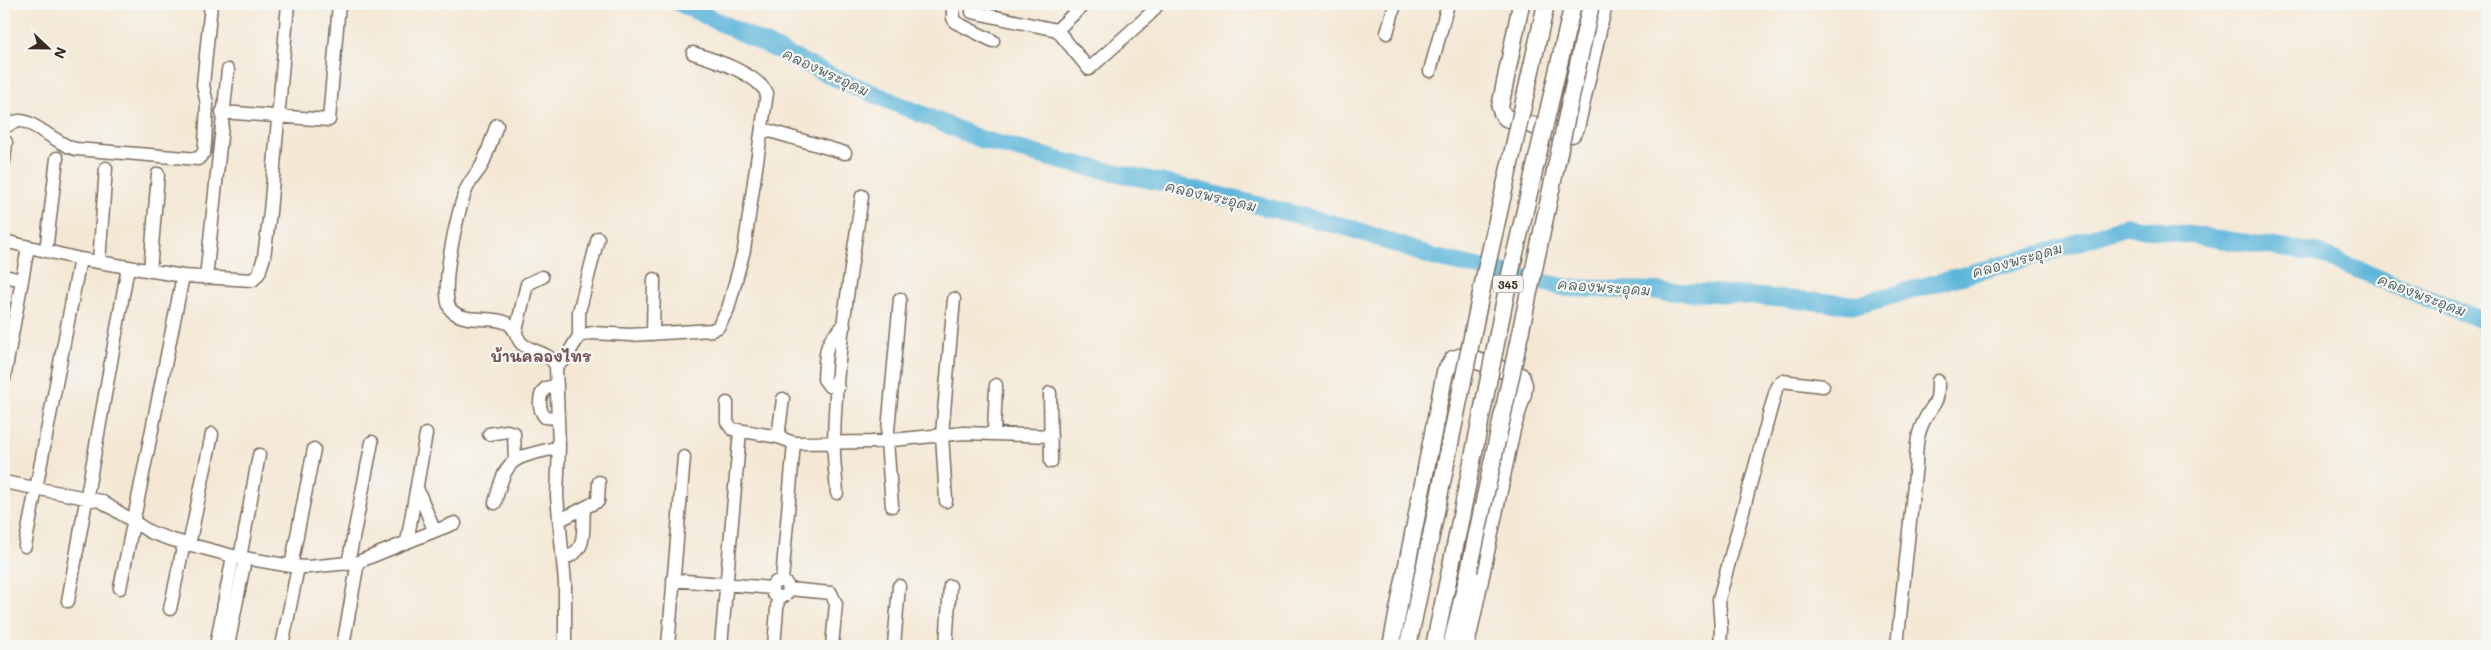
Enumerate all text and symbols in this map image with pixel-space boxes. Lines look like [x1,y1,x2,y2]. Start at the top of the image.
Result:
north arrow [22,22,72,72]
water label: คลองพระอุดม [779,44,872,102]
text: N [50,45,71,62]
water label: คลองพระอุดม [1163,176,1258,218]
water label: คลองพระอุดม [1970,238,2065,284]
water label: คลองพระอุดม [2375,269,2469,322]
water label: คลองพระอุดม [1557,274,1651,302]
road number: 345 [1493,276,1523,292]
district label: บ้านคลองไทร [491,346,592,366]

